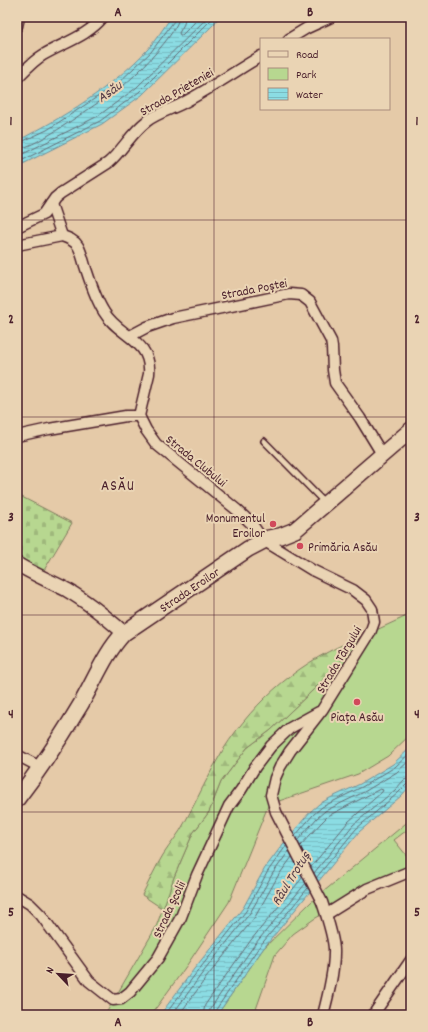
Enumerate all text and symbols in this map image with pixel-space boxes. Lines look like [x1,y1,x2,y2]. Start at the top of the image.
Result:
text: A [114,4,122,23]
text: B [307,4,313,23]
legend [260,38,390,110]
text: Road [296,47,318,64]
street label: Strada Prieteniei [137,64,218,122]
text: Park [296,67,317,84]
water label: Asău [94,76,128,109]
text: Water [296,87,323,104]
text: 1 [10,113,13,132]
text: 1 [416,113,419,132]
street label: Strada Poștei [220,275,290,306]
text: 2 [8,311,14,330]
text: 2 [414,311,420,330]
street label: Strada Clubului [161,431,231,493]
district label: ASĂU [101,476,135,498]
text: 3 [8,509,14,528]
text: 3 [414,509,420,528]
place label: Monumentul Eroilor [206,510,265,544]
marker: Monumentul Eroilor [268,519,278,529]
place label: Primăria Asău [308,539,377,558]
marker: Primăria Asău [295,541,305,551]
street label: Strada Eroilor [156,564,225,618]
street label: Strada Târgului [313,623,368,698]
marker: Piața Asău [352,697,362,707]
text: 4 [8,706,14,725]
text: 4 [414,706,420,725]
place label: Piața Asău [331,709,383,728]
water label: Râul Trotuș [267,847,317,910]
street label: Strada Școlii [149,878,192,942]
text: 5 [8,904,14,923]
text: 5 [414,904,420,923]
north arrow [38,954,78,994]
text: N [42,964,59,976]
text: A [114,1014,122,1032]
text: B [307,1014,313,1032]

